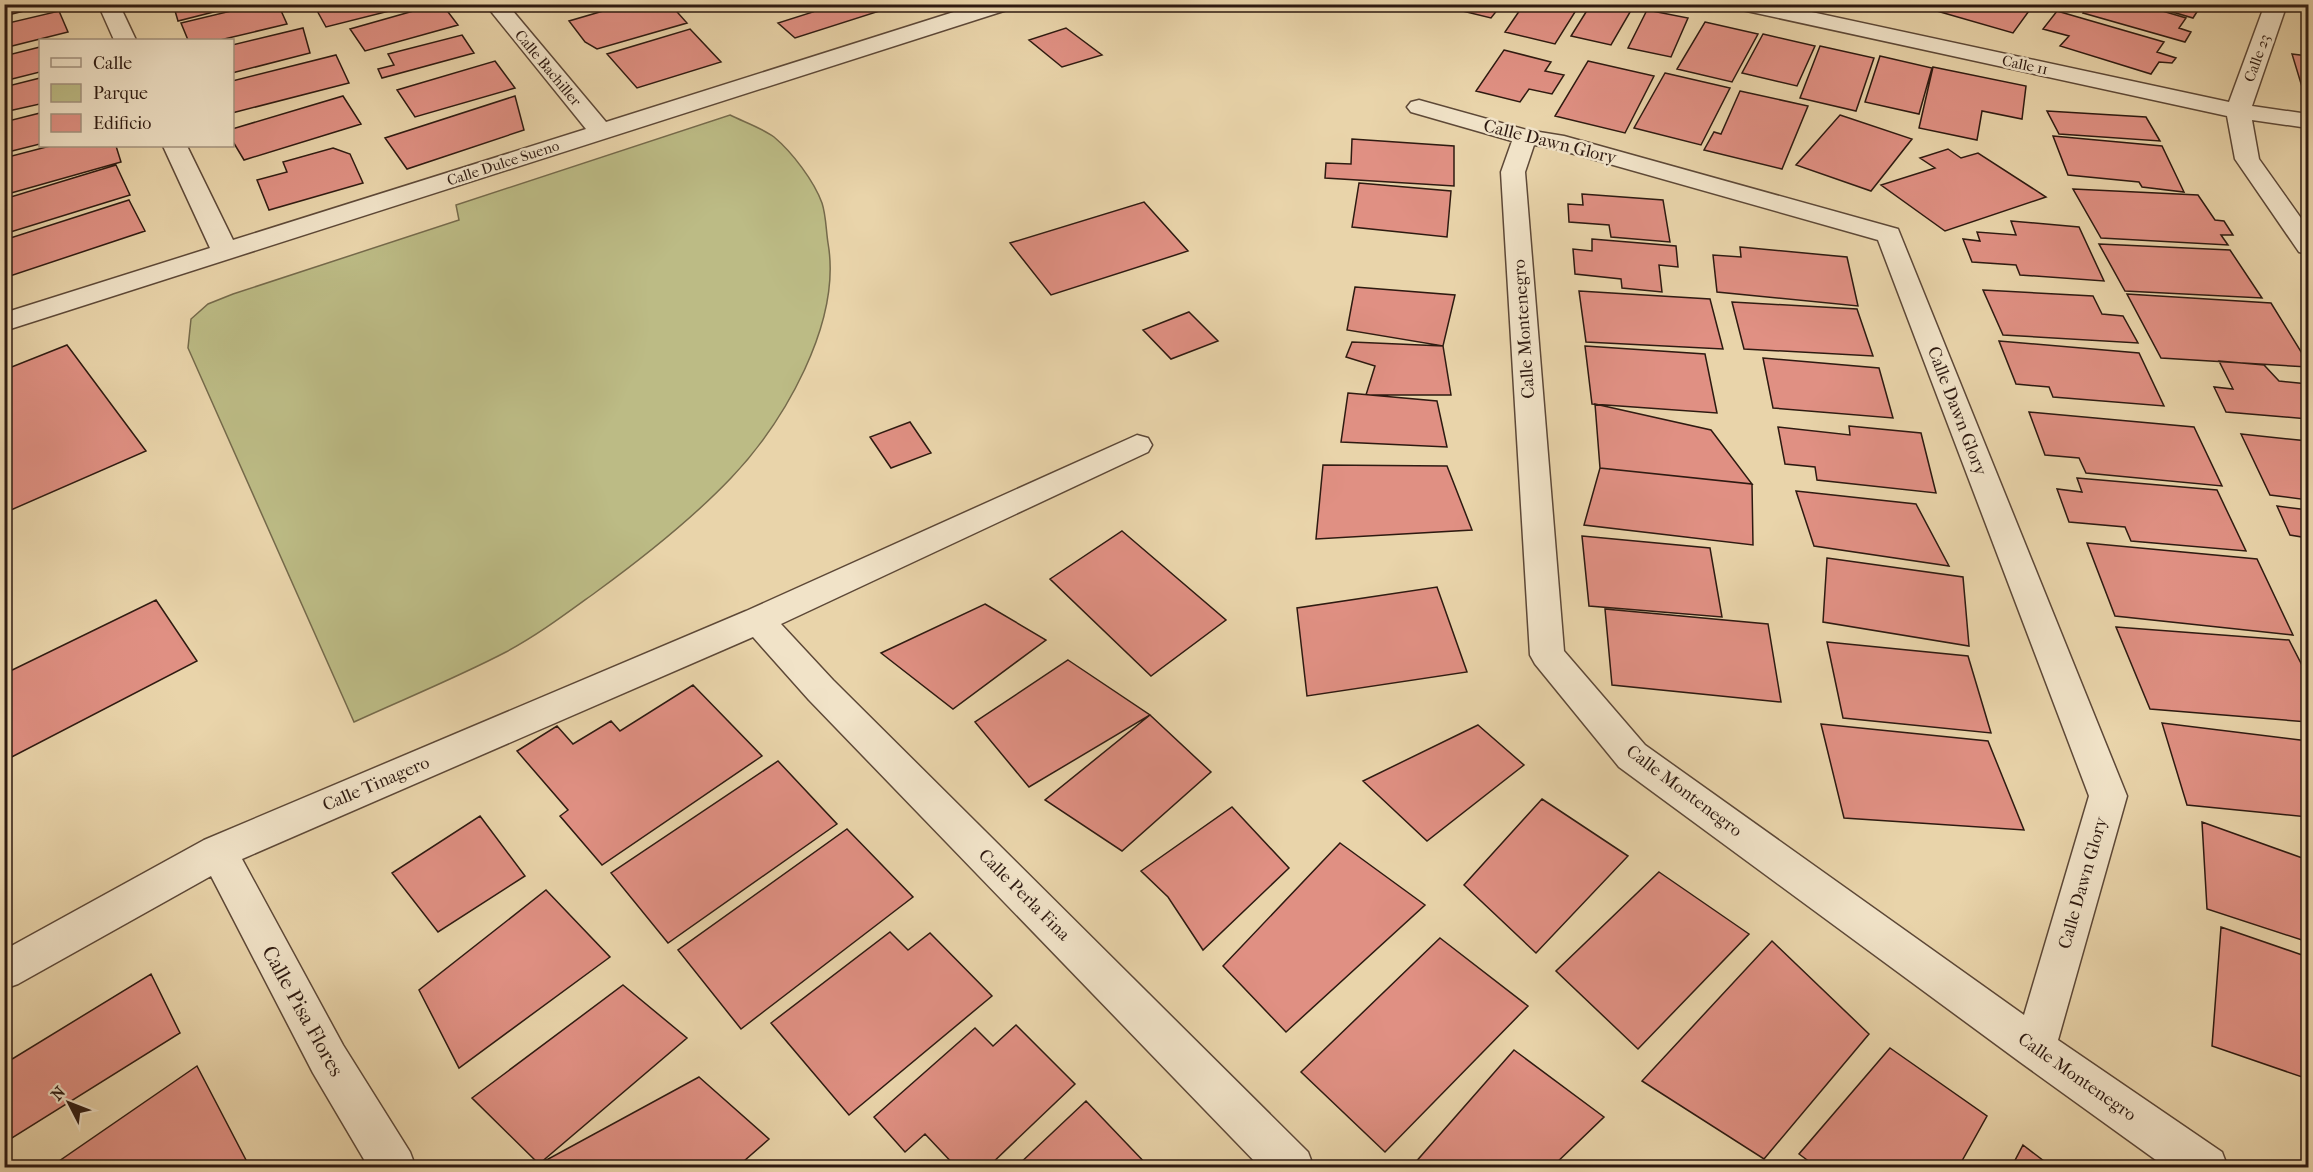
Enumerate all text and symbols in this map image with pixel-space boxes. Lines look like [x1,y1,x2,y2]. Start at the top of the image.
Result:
street label: Calle Bachiller [511,26,585,110]
street label: Calle 23 [2240,32,2274,84]
legend [39,39,234,147]
street label: Calle 11 [2000,51,2050,79]
text: Calle [93,53,132,74]
text: Parque [93,83,148,104]
text: Edificio [93,113,151,134]
street label: Calle Dawn Glory [1481,115,1620,169]
street label: Calle Dulce Sueno [445,136,562,190]
street label: Calle Montenegro [1509,259,1539,399]
street label: Calle Dawn Glory [1923,344,1992,480]
street label: Calle Montenegro [1622,741,1746,841]
street label: Calle Tinagero [319,752,433,816]
street label: Calle Dawn Glory [2054,813,2112,951]
street label: Calle Perla Fina [974,845,1075,946]
street label: Calle Pisa Flores [257,942,349,1081]
street label: Calle Montenegro [2014,1028,2140,1126]
north arrow [39,1073,99,1133]
text: N [47,1082,70,1104]

